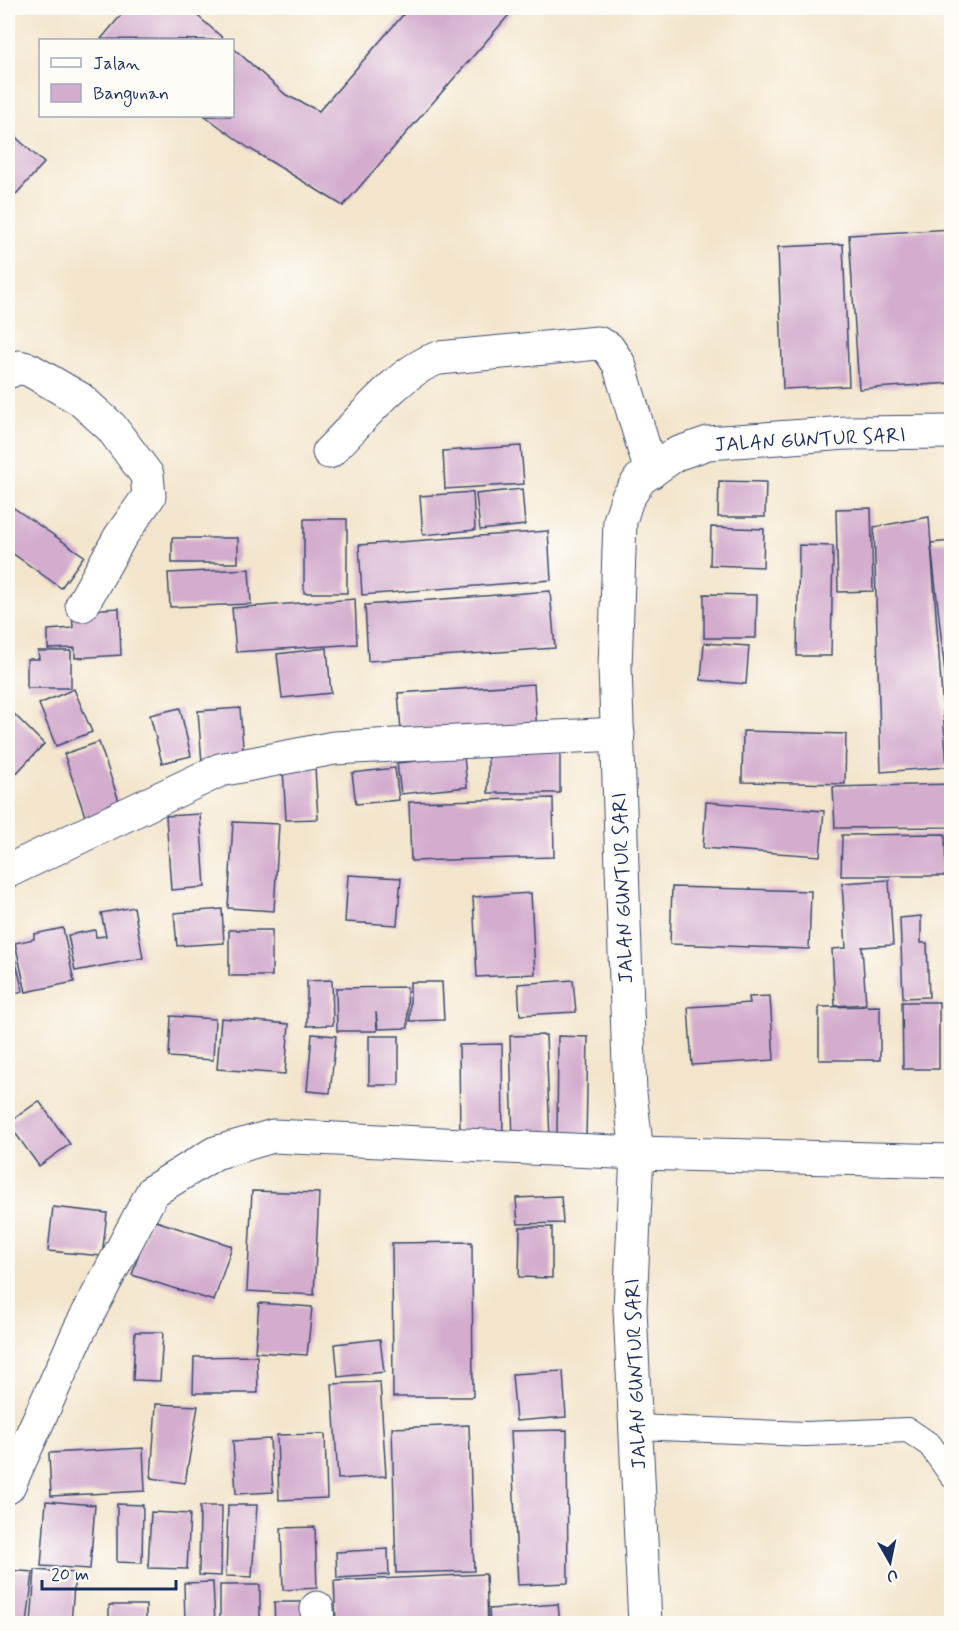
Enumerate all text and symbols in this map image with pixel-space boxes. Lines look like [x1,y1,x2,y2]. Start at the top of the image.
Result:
legend [39,39,234,117]
text: Jalan [93,52,140,76]
text: Bangunan [93,82,169,107]
street label: JALAN GUNTUR SARI [714,422,906,459]
street label: JALAN GUNTUR SARI [607,792,640,984]
street label: JALAN GUNTUR SARI [620,1278,653,1470]
north arrow [860,1532,920,1592]
scale bar [42,1553,176,1591]
text: 20 m [51,1563,89,1587]
text: U [885,1564,899,1587]

